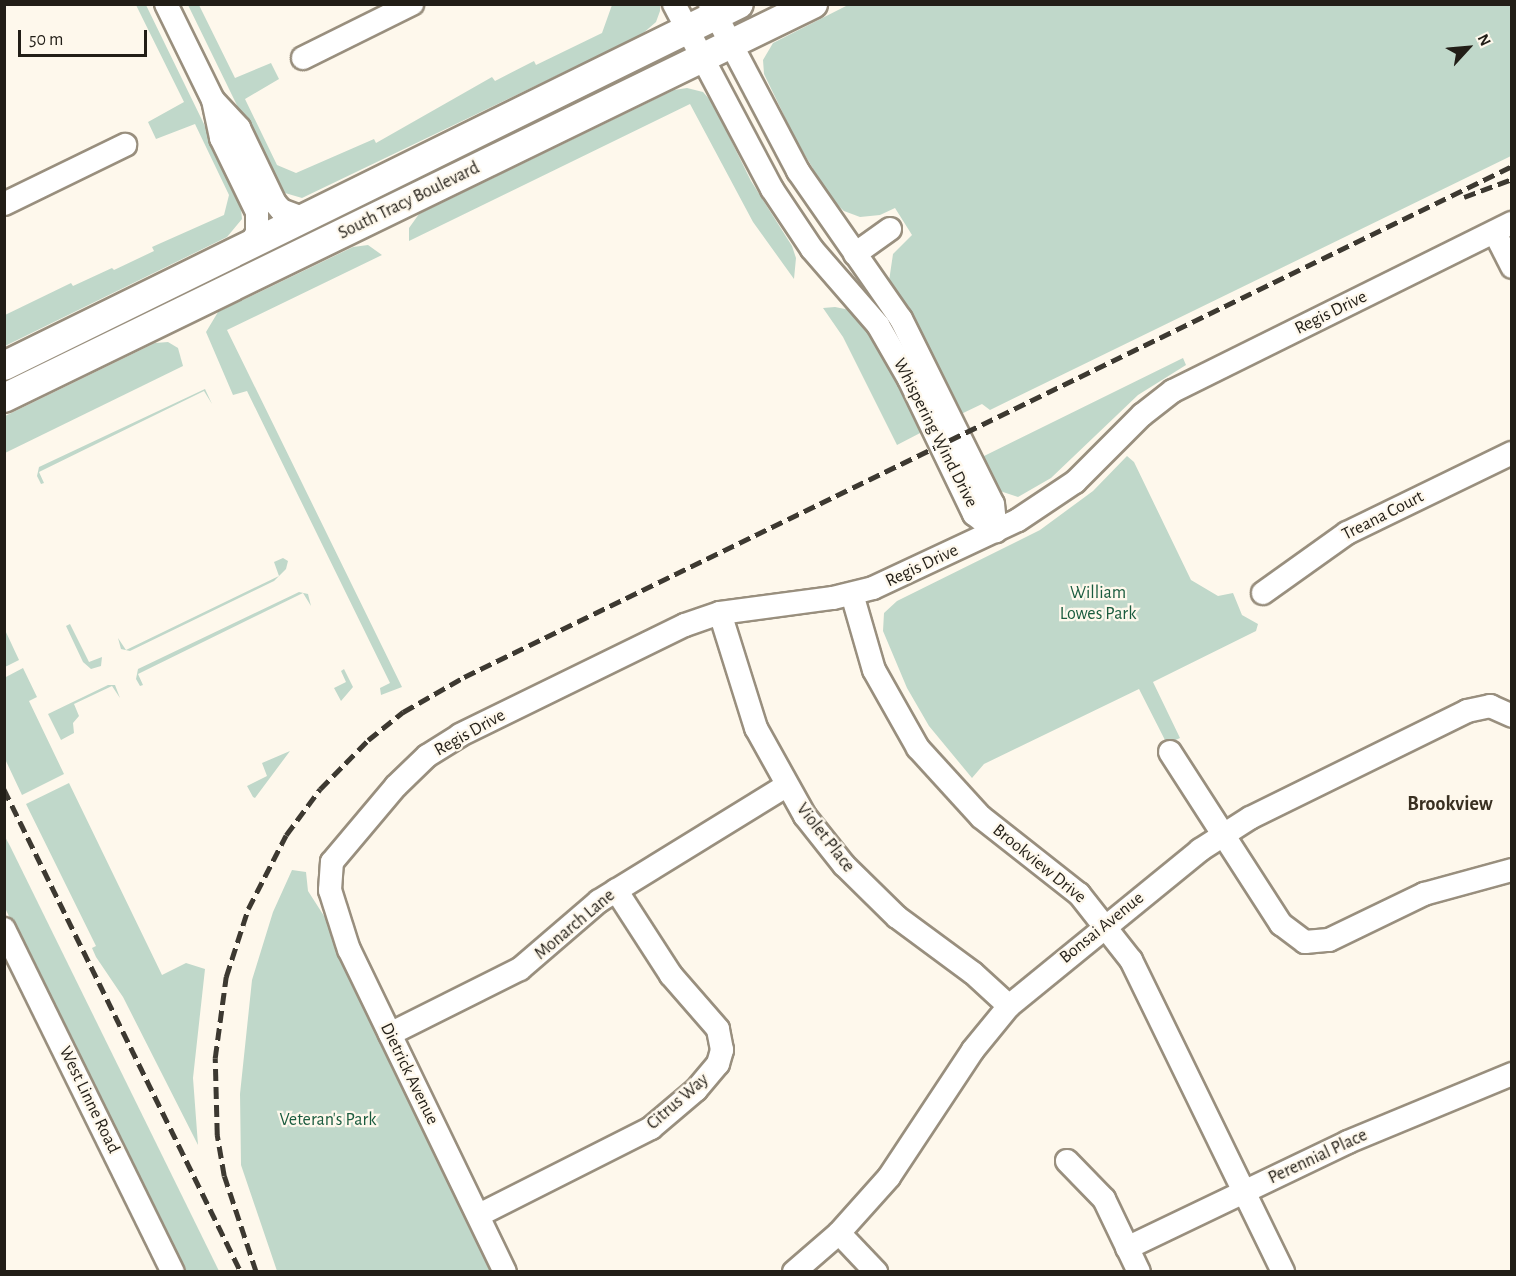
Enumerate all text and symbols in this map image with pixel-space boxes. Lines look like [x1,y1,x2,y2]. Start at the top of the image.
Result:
scale bar [21,18,150,56]
north arrow [1438,18,1498,78]
text: 50 m [29,31,63,49]
text: N [1475,32,1494,49]
street label: South Tracy Boulevard [335,157,483,245]
street label: Regis Drive [1291,286,1371,340]
street label: Whispering Wind Drive [888,355,982,511]
street label: Treana Court [1339,486,1427,546]
street label: Regis Drive [882,540,962,592]
park label: William Lowes Park [1060,583,1136,626]
street label: Regis Drive [431,705,509,761]
district label: Brookview [1407,792,1493,816]
street label: Violet Place [791,799,859,877]
street label: Brookview Drive [988,820,1090,908]
street label: Monarch Lane [530,885,620,965]
street label: Bonsai Avenue [1055,887,1149,969]
street label: Dietrick Avenue [375,1019,443,1129]
street label: West Linne Road [54,1043,124,1157]
street label: Citrus Way [643,1069,713,1135]
park label: Veteran's Park [279,1109,377,1131]
street label: Perennial Place [1265,1125,1371,1189]

